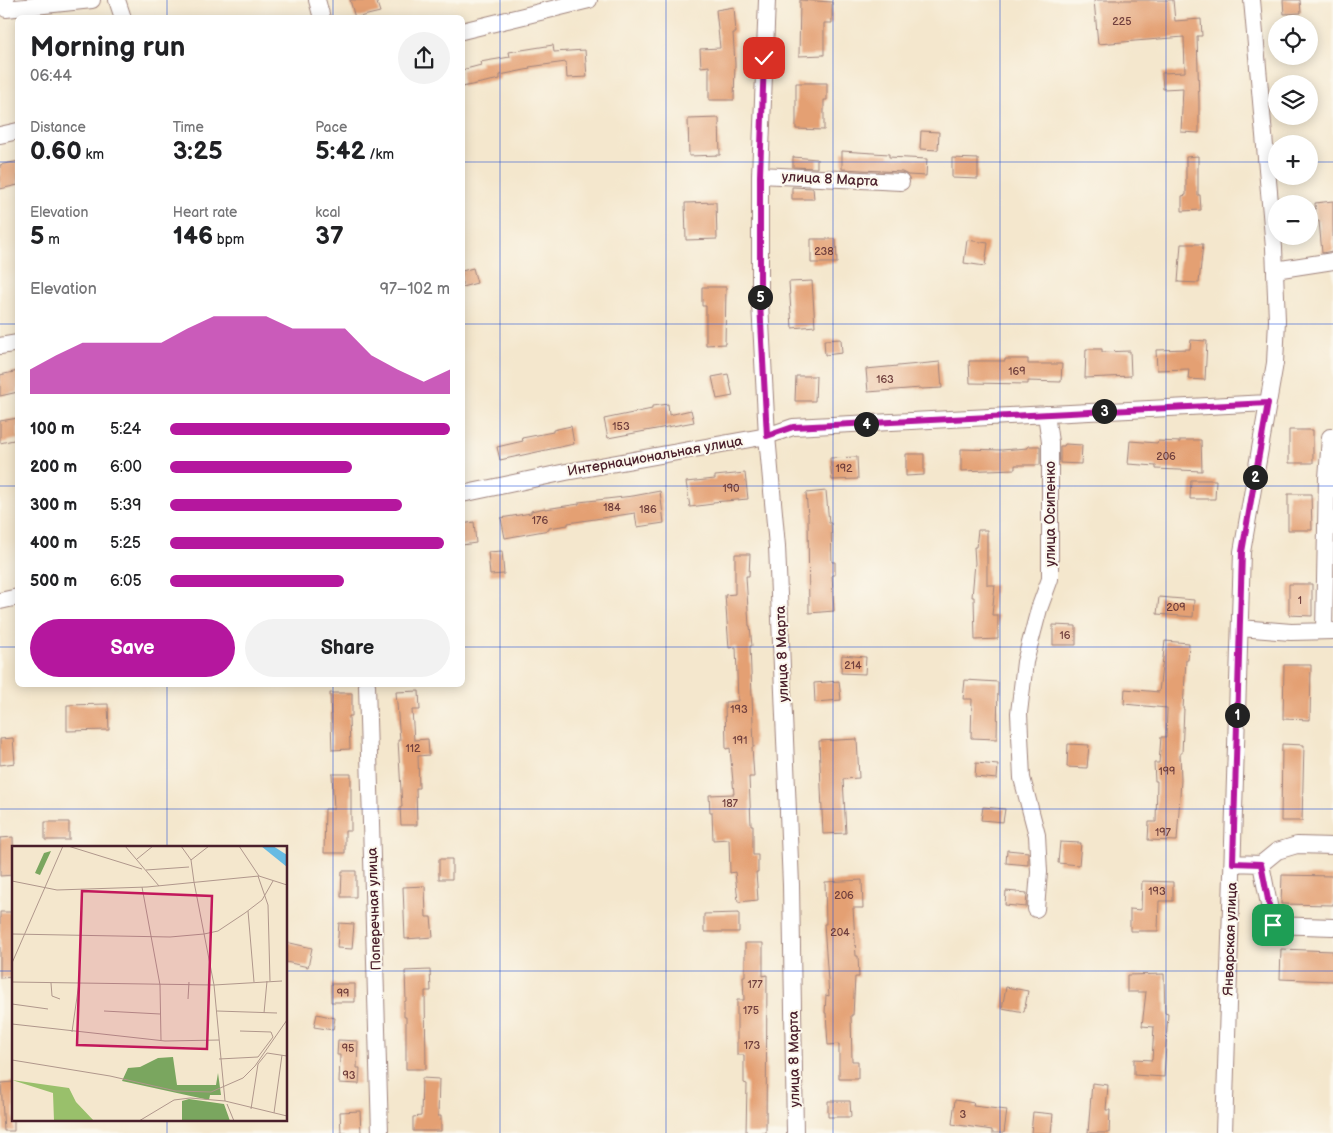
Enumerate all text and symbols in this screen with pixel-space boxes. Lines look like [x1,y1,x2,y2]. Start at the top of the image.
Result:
house number: 225 [1112,15,1132,28]
map controls [1268,15,1318,245]
button: locate [1268,15,1318,65]
text: Morning run [30,31,185,64]
button: share [398,32,450,84]
pin [743,37,785,79]
icon: check [750,44,778,72]
text: 06:44 [30,67,72,86]
button: layers [1268,75,1318,125]
text: Distance [30,119,86,136]
text: Time [173,119,204,136]
text: Pace [315,119,347,136]
button: + [1268,135,1318,185]
text: 0.60 [30,136,82,167]
text: 3:25 [173,136,223,167]
text: 5:42 [315,136,365,167]
text: km [82,146,104,163]
text: /km [365,146,394,163]
street label: улица 8 Марта [781,168,879,190]
button: − [1268,195,1318,245]
text: Elevation [30,204,88,221]
text: Heart rate [173,204,237,221]
text: kcal [315,204,340,221]
text: 5 [30,221,44,252]
text: 146 [173,221,213,252]
text: 37 [315,221,344,252]
text: m [44,231,60,248]
text: bpm [213,231,244,248]
house number: 238 [814,245,834,258]
text: Elevation [30,280,97,299]
text: 97–102 m [380,280,450,299]
pin: 5 [748,284,772,310]
text: 5 [756,289,765,306]
house number: 169 [1008,365,1026,378]
house number: 163 [876,373,894,386]
pin: 3 [1092,398,1116,424]
text: 3 [1100,403,1109,420]
pin: 4 [854,412,878,436]
text: 4 [862,416,871,433]
text: 100 m [30,420,75,439]
text: 5:24 [110,420,141,439]
house number: 153 [612,420,630,433]
street label: Интернациональная улица [566,432,745,480]
house number: 206 [1156,450,1176,463]
text: 200 m [30,458,77,477]
text: 6:00 [110,458,142,477]
street label: улица Осипенко [1042,461,1059,567]
house number: 192 [835,462,853,475]
pin: 2 [1242,464,1268,490]
text: 2 [1251,469,1260,486]
house number: 190 [722,482,740,495]
text: 300 m [30,496,77,515]
text: 5:39 [110,496,142,515]
house number: 184 [603,501,621,514]
house number: 186 [639,503,657,516]
house number: 176 [532,514,548,527]
text: 400 m [30,534,77,553]
text: 5:25 [110,534,141,553]
text: 500 m [30,572,77,591]
text: 6:05 [110,572,142,591]
house number: 1 [1298,594,1302,607]
house number: 209 [1166,601,1186,614]
street label: улица 8 Марта [772,605,792,703]
button: Save [30,619,235,677]
button: Share [245,619,450,677]
house number: 16 [1060,629,1071,642]
house number: 214 [844,659,862,672]
pin: 1 [1224,702,1250,728]
house number: 193 [730,703,748,716]
text: 1 [1235,707,1240,724]
house number: 191 [733,734,747,747]
house number: 112 [405,742,421,755]
house number: 199 [1159,765,1175,778]
house number: 187 [722,797,739,810]
house number: 197 [1155,826,1172,839]
inset map [12,846,288,1120]
street label: Поперечная улица [363,846,385,971]
street label: Январская улица [1220,881,1241,996]
house number: 193 [1148,885,1166,898]
house number: 206 [834,889,854,902]
pin [1252,904,1294,946]
icon: arrive [1259,911,1287,939]
house number: 204 [830,926,850,939]
house number: 177 [747,978,763,991]
house number: 99 [337,987,349,1000]
house number: 175 [743,1004,759,1017]
street label: улица 8 Марта [785,1010,803,1107]
house number: 173 [744,1039,760,1052]
house number: 95 [342,1042,354,1055]
house number: 93 [342,1069,356,1082]
house number: 3 [960,1108,967,1121]

